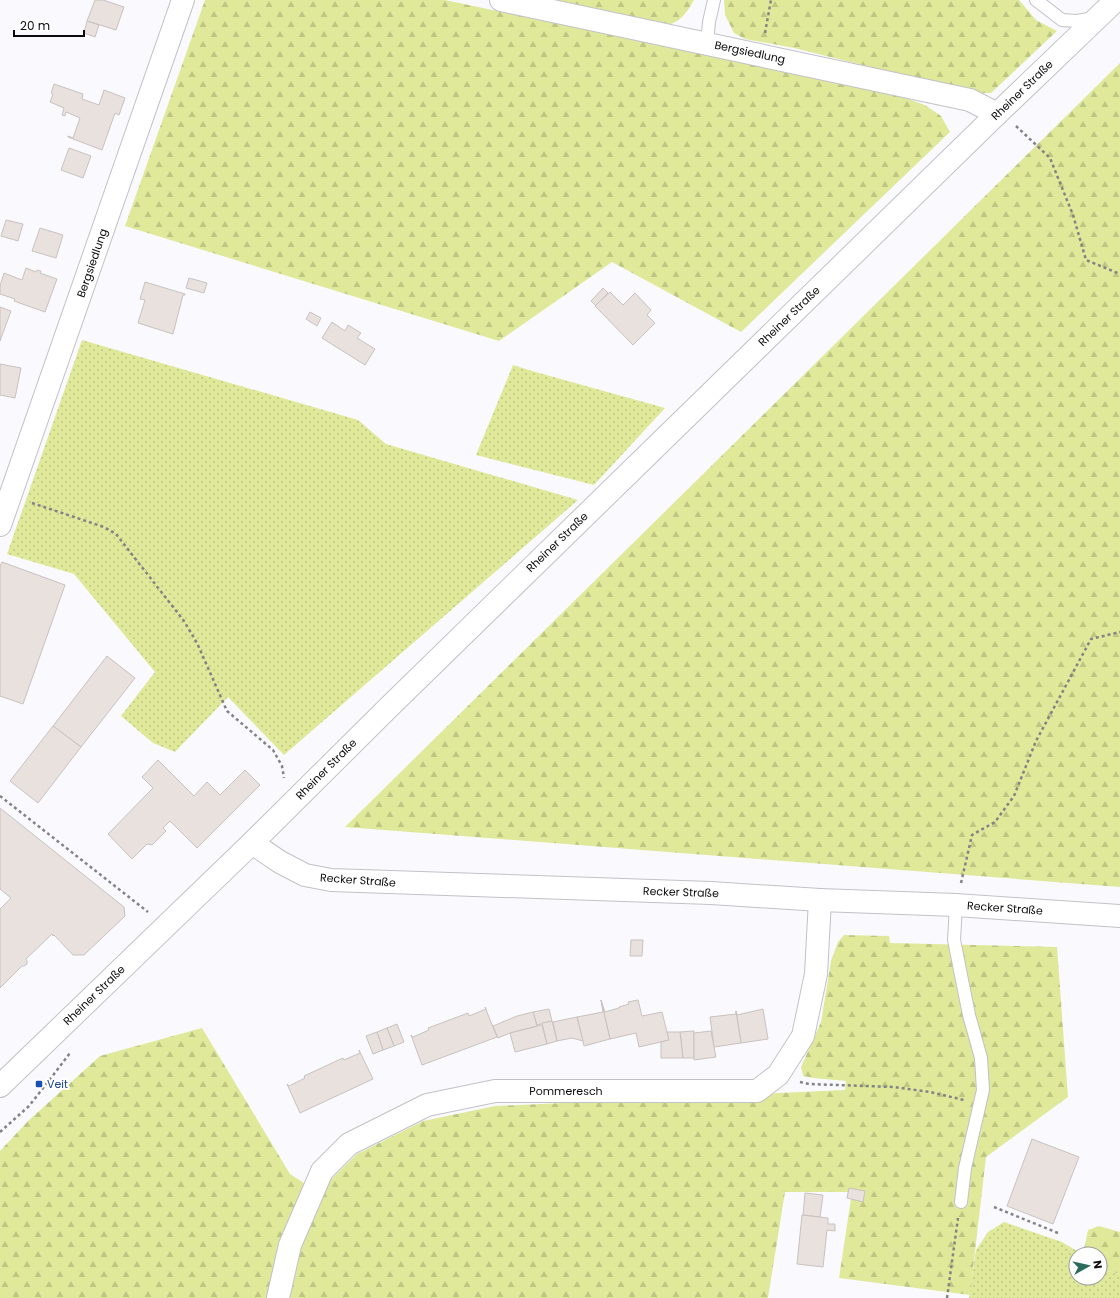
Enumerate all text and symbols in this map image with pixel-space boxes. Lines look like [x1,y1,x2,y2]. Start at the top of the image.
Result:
scale bar [14,12,84,38]
text: 20 m [20,17,50,34]
street label: Bergsiedlung [713,37,787,67]
street label: Rheiner Straße [988,56,1057,124]
street label: Bergsiedlung [73,226,111,300]
street label: Rheiner Straße [755,282,824,350]
street label: Rheiner Straße [523,508,592,576]
street label: Rheiner Straße [292,735,360,803]
street label: Recker Straße [320,869,397,891]
street label: Recker Straße [643,883,719,901]
street label: Recker Straße [967,897,1044,919]
street label: Rheiner Straße [60,961,129,1029]
place label: Veit [47,1076,68,1092]
marker: Veit [34,1079,44,1089]
street label: Pommeresch [529,1083,603,1099]
north arrow [1068,1246,1108,1286]
text: N [1089,1259,1106,1270]

